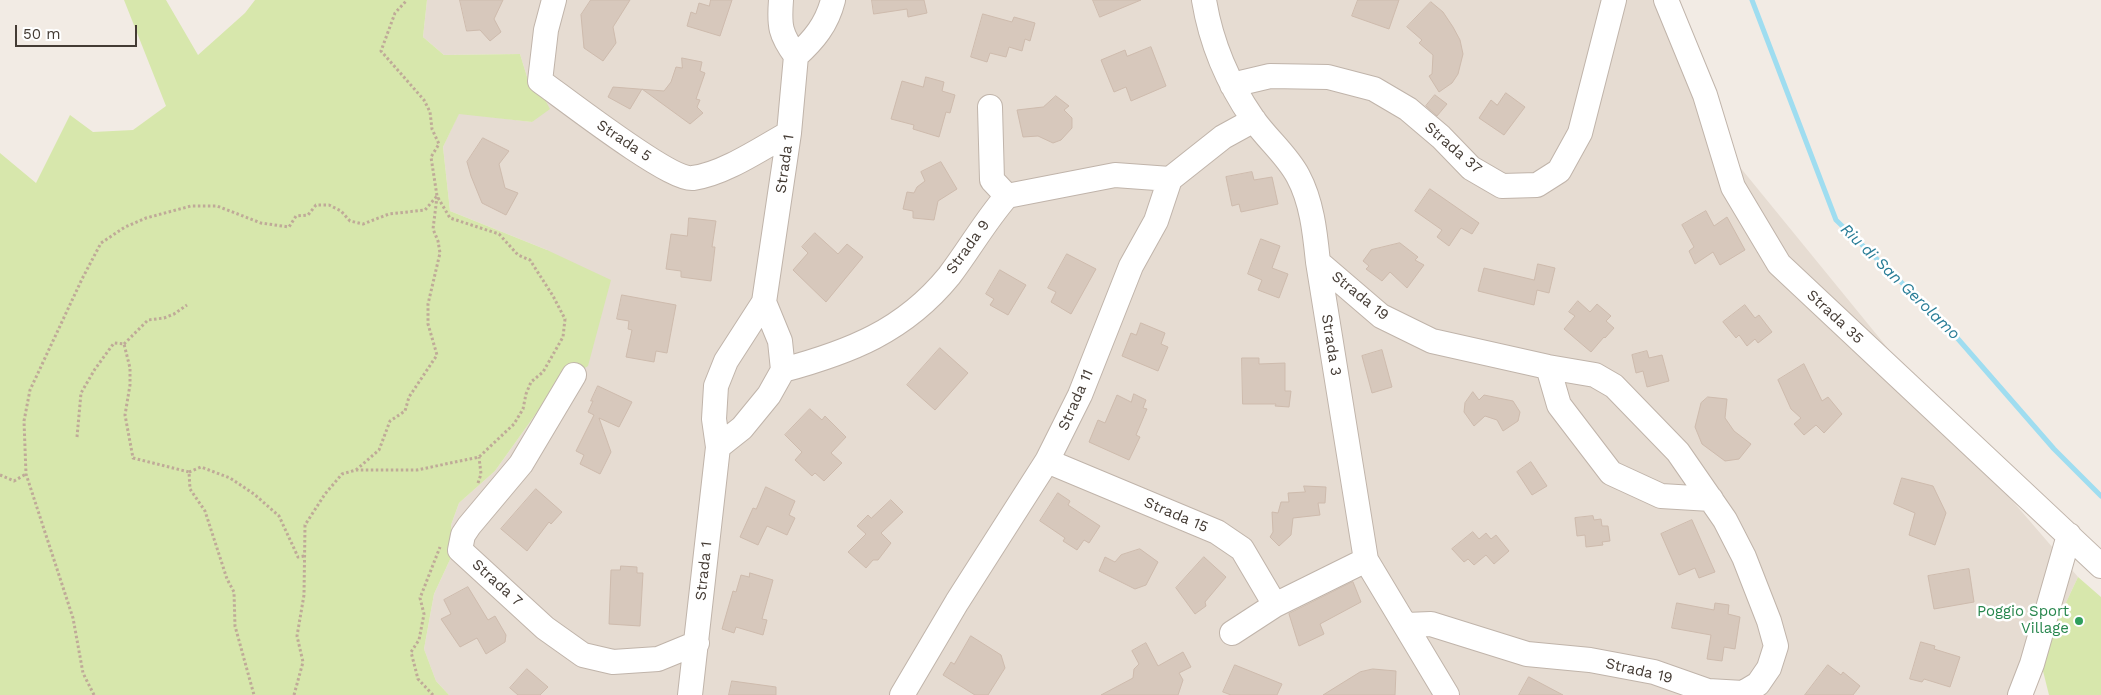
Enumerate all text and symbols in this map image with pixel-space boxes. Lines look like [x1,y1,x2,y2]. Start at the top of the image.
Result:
scale bar [18,15,140,47]
text: 50 m [23,25,60,43]
street label: Strada 5 [593,116,655,166]
street label: Strada 37 [1421,118,1485,178]
street label: Strada 1 [772,133,798,195]
street label: Strada 9 [942,216,994,278]
water label: Riu di San Gerolamo [1836,220,1964,344]
street label: Strada 19 [1328,267,1392,325]
street label: Strada 35 [1803,286,1867,348]
street label: Strada 3 [1317,313,1345,377]
street label: Strada 11 [1055,367,1097,433]
street label: Strada 15 [1141,493,1211,537]
street label: Strada 1 [692,541,716,601]
street label: Strada 7 [468,556,526,610]
place label: Poggio Sport Village [1977,603,2069,638]
marker: Poggio Sport Village [2073,615,2085,627]
street label: Strada 19 [1604,655,1674,687]

